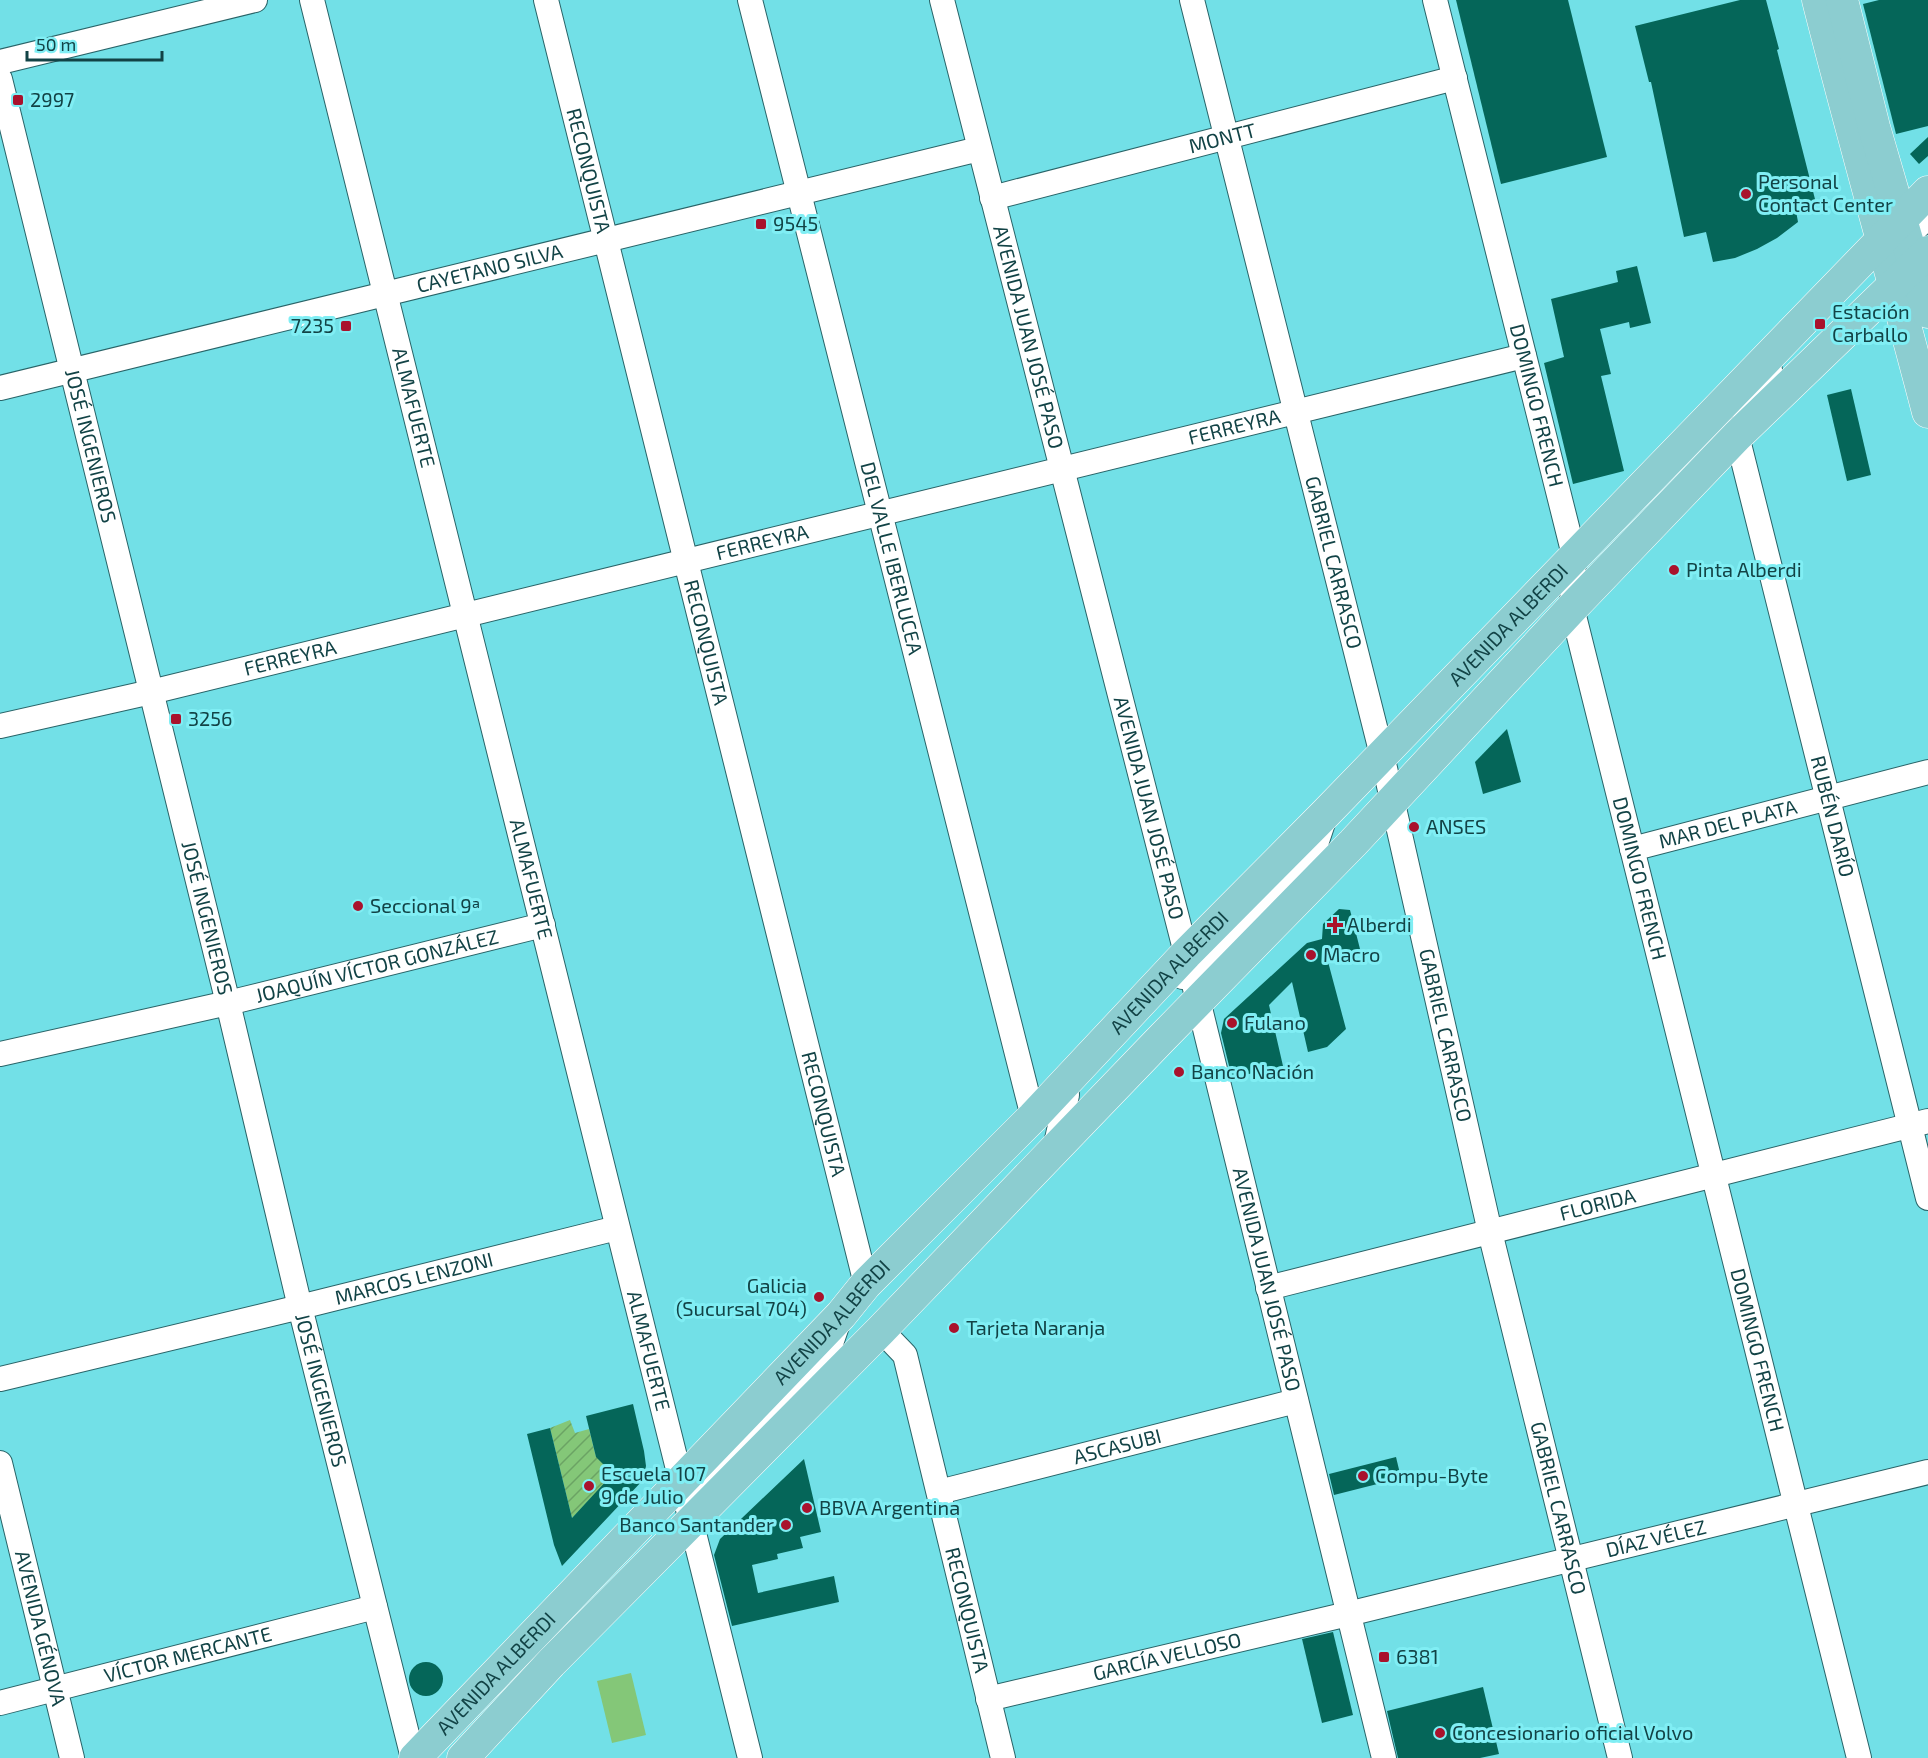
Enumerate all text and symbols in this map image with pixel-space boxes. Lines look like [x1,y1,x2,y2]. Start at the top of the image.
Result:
scale bar [27,24,162,62]
text: 50 m [36,33,76,55]
place label: 2997 [30,87,74,111]
marker: 2997 [11,93,25,107]
street label: RECONQUISTA [562,105,617,236]
street label: MONTT [1186,117,1259,158]
place label: Personal Contact Center [1758,169,1893,216]
marker: Personal Contact Center [1739,187,1753,201]
place label: 9545 [773,211,818,235]
marker: 9545 [754,217,768,231]
street label: AVENIDA JUAN JOSÉ PASO [989,223,1069,451]
street label: CAYETANO SILVA [414,238,565,297]
place label: Estación Carballo [1832,299,1910,346]
place label: 7235 [291,313,334,337]
marker: Estación Carballo [1813,317,1827,331]
marker: 7235 [339,319,353,333]
street label: DOMINGO FRENCH [1506,321,1569,489]
street label: ALMAFUERTE [388,345,441,470]
street label: JOSÉ INGENIEROS [61,366,122,525]
street label: FERREYRA [1185,403,1283,449]
street label: DEL VALLE IBERLUCEA [856,459,929,658]
street label: GABRIEL CARRASCO [1301,473,1368,651]
street label: FERREYRA [713,518,811,564]
place label: Pinta Alberdi [1686,557,1802,581]
street label: AVENIDA ALBERDI [1443,558,1572,690]
marker: Pinta Alberdi [1667,563,1681,577]
street label: RECONQUISTA [680,577,734,708]
street label: FERREYRA [241,634,339,680]
street label: AVENIDA JUAN JOSÉ PASO [1110,693,1190,922]
place label: 3256 [188,706,233,730]
marker: 3256 [169,712,183,726]
street label: RUBÉN DARÍO [1807,753,1860,880]
street label: MAR DEL PLATA [1656,793,1800,853]
street label: DOMINGO FRENCH [1609,794,1672,962]
place label: ANSES [1426,814,1486,838]
street label: ALMAFUERTE [505,816,559,941]
marker: ANSES [1407,820,1421,834]
street label: JOSÉ INGENIEROS [177,838,239,997]
place label: Seccional 9ª [370,893,480,917]
marker: Seccional 9ª [351,899,365,913]
street label: AVENIDA ALBERDI [1104,906,1233,1039]
place label: Alberdi [1347,912,1412,936]
marker: Alberdi [1328,918,1342,932]
street label: JOAQUÍN VÍCTOR GONZÁLEZ [253,924,501,1007]
place label: Macro [1323,942,1380,966]
street label: GABRIEL CARRASCO [1415,946,1478,1124]
marker: Macro [1304,948,1318,962]
place label: Fulano [1244,1010,1306,1034]
marker: Fulano [1225,1016,1239,1030]
street label: RECONQUISTA [797,1049,852,1179]
place label: Banco Nación [1191,1059,1314,1083]
marker: Banco Nación [1172,1065,1186,1079]
street label: AVENIDA JUAN JOSÉ PASO [1229,1165,1307,1394]
street label: FLORIDA [1557,1182,1638,1225]
street label: MARCOS LENZONI [332,1246,495,1309]
street label: AVENIDA ALBERDI [768,1254,894,1389]
street label: DOMINGO FRENCH [1726,1266,1790,1434]
place label: Galicia (Sucursal 704) [676,1273,807,1320]
street label: ALMAFUERTE [623,1288,676,1413]
marker: Galicia (Sucursal 704) [812,1290,826,1304]
street label: JOSÉ INGENIEROS [291,1311,353,1469]
place label: Tarjeta Naranja [966,1315,1105,1339]
marker: Tarjeta Naranja [947,1321,961,1335]
street label: GABRIEL CARRASCO [1526,1419,1592,1597]
street label: ASCASUBI [1071,1423,1164,1468]
place label: Escuela 107 9 de Julio [601,1461,706,1508]
place label: Compu-Byte [1375,1463,1489,1487]
marker: Compu-Byte [1356,1469,1370,1483]
marker: Escuela 107 9 de Julio [582,1479,596,1493]
place label: BBVA Argentina [819,1495,960,1519]
marker: BBVA Argentina [800,1501,814,1515]
place label: Banco Santander [619,1512,774,1536]
street label: DÍAZ VÉLEZ [1603,1514,1708,1561]
marker: Banco Santander [779,1518,793,1532]
street label: RECONQUISTA [941,1545,995,1675]
street label: AVENIDA GÉNOVA [11,1548,72,1709]
street label: AVENIDA ALBERDI [431,1607,560,1739]
street label: VÍCTOR MERCANTE [101,1621,274,1687]
street label: GARCÍA VELLOSO [1090,1627,1243,1685]
place label: 6381 [1396,1644,1439,1668]
marker: 6381 [1377,1650,1391,1664]
place label: Concesionario oficial Volvo [1452,1720,1693,1744]
marker: Concesionario oficial Volvo [1433,1726,1447,1740]

